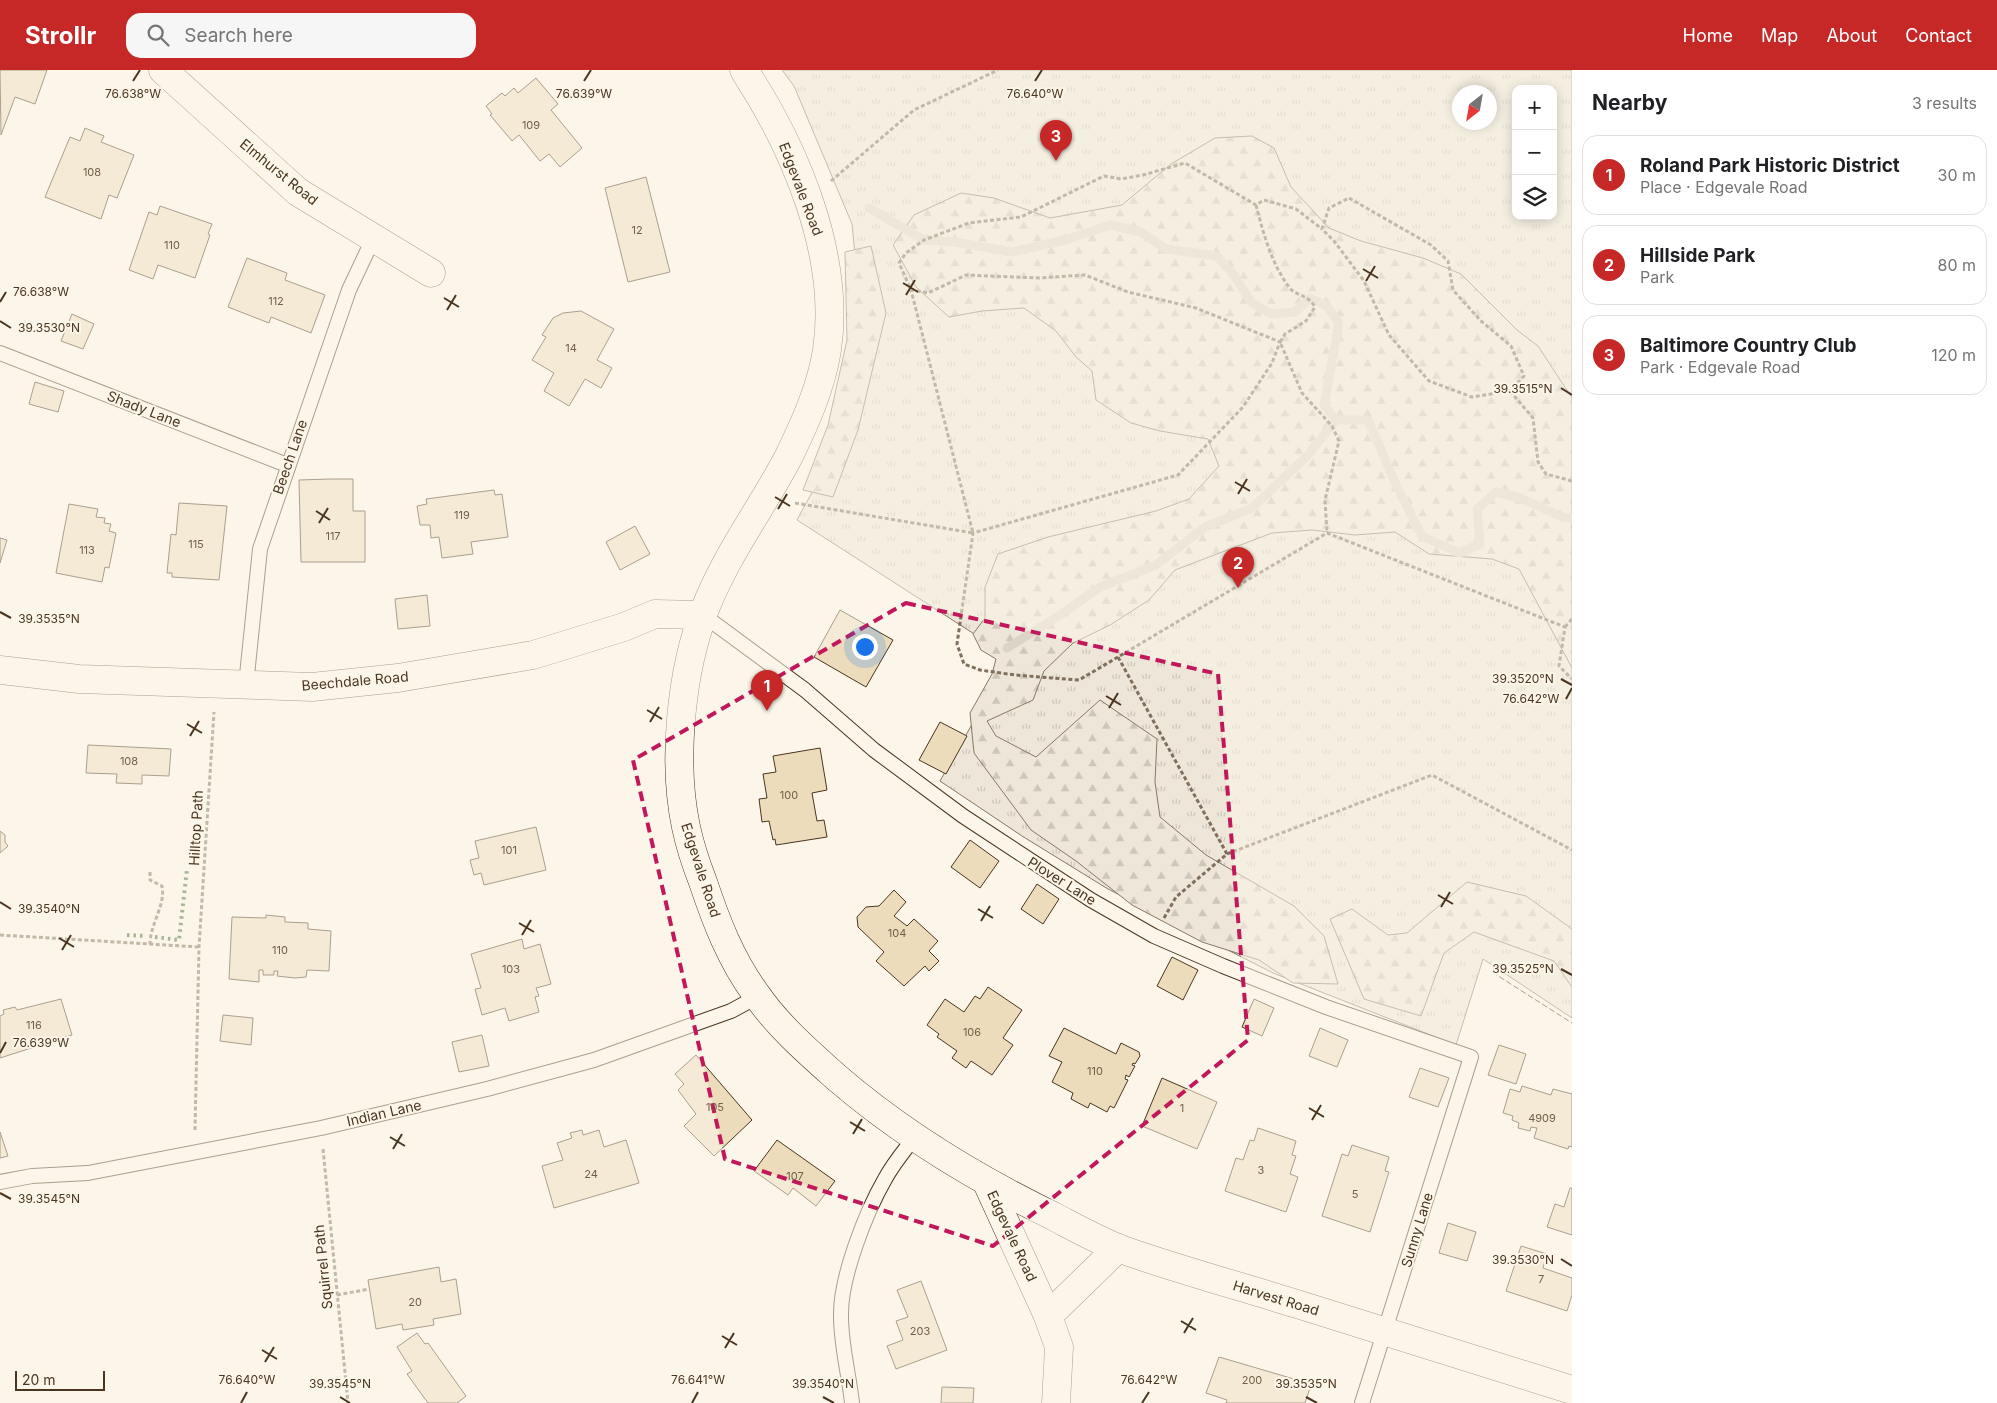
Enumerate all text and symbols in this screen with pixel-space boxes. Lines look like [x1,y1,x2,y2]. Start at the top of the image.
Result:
search box [126,13,476,58]
text: Strollr [25,21,96,50]
icon: search [144,21,172,49]
text: Search here [184,24,293,47]
text: Home [1683,25,1733,46]
text: Map [1761,25,1798,46]
text: About [1826,25,1877,46]
text: Contact [1905,25,1972,46]
north arrow [1452,85,1497,130]
map controls [1512,85,1557,220]
button: + [1512,85,1557,130]
text: 76.638°W [105,86,161,101]
text: 76.639°W [556,86,612,101]
text: 76.640°W [1007,86,1064,101]
text: Nearby [1592,90,1667,115]
text: 3 results [1912,93,1977,113]
house number: 109 [522,118,540,132]
pin: 3 [1040,120,1072,161]
button: − [1512,130,1557,175]
street label: Elmhurst Road [237,135,322,208]
street label: Edgevale Road [776,140,827,238]
text: Roland Park Historic District [1640,154,1900,177]
house number: 108 [83,165,101,179]
text: 1 [1606,165,1612,185]
text: 30 m [1938,165,1976,185]
button: layers [1512,175,1557,220]
text: Place · Edgevale Road [1640,177,1808,197]
house number: 12 [631,223,643,237]
house number: 110 [164,238,180,252]
text: Hillside Park [1640,244,1755,267]
text: 2 [1604,255,1614,275]
text: 80 m [1937,255,1976,275]
text: Park [1640,267,1674,287]
text: 76.638°W [13,284,69,299]
house number: 112 [268,294,284,308]
text: 39.3530°N [18,320,80,335]
text: Baltimore Country Club [1640,334,1857,357]
house number: 14 [565,341,577,355]
text: 3 [1604,345,1614,365]
text: 120 m [1931,345,1976,365]
text: Park · Edgevale Road [1640,357,1800,377]
text: 39.3515°N [1493,381,1553,396]
street label: Shady Lane [105,387,184,430]
street label: Beech Lane [269,417,310,496]
house number: 119 [454,508,470,522]
house number: 117 [325,529,341,543]
house number: 115 [188,537,204,551]
house number: 113 [79,543,95,557]
pin: 2 [1222,547,1254,588]
text: 39.3535°N [18,611,80,626]
your location [852,634,878,660]
street label: Beechdale Road [301,667,409,694]
pin: 1 [751,670,783,711]
text: 39.3520°N [1492,671,1554,686]
text: 76.642°W [1503,691,1559,706]
house number: 108 [120,754,138,768]
house number: 100 [780,788,798,802]
street label: Hilltop Path [185,790,206,866]
street label: Edgevale Road [678,820,725,919]
house number: 101 [501,843,517,857]
street label: Plover Lane [1025,853,1100,908]
text: 39.3540°N [18,901,80,916]
house number: 104 [888,926,906,940]
house number: 110 [272,943,288,957]
text: 39.3525°N [1492,961,1554,976]
house number: 103 [502,962,520,976]
house number: 116 [26,1018,42,1032]
house number: 106 [963,1025,981,1039]
text: 76.639°W [13,1035,69,1050]
house number: 110 [1087,1064,1103,1078]
street label: Indian Lane [345,1096,423,1129]
house number: 105 [706,1100,724,1114]
house number: 1 [1180,1101,1184,1115]
house number: 4909 [1528,1111,1556,1125]
house number: 3 [1258,1163,1265,1177]
house number: 24 [584,1167,598,1181]
house number: 107 [786,1169,804,1183]
house number: 5 [1352,1187,1359,1201]
street label: Edgevale Road [984,1188,1041,1284]
street label: Sunny Lane [1397,1190,1436,1269]
text: 39.3545°N [18,1191,80,1206]
street label: Squirrel Path [310,1224,335,1310]
text: 39.3530°N [1492,1252,1554,1267]
house number: 7 [1538,1272,1544,1286]
street label: Harvest Road [1231,1276,1321,1319]
house number: 20 [408,1295,422,1309]
house number: 203 [910,1324,930,1338]
scale bar [15,1368,105,1391]
text: 20 m [22,1371,56,1388]
text: 76.640°W [219,1372,276,1387]
text: 76.641°W [671,1372,725,1387]
text: 76.642°W [1121,1372,1177,1387]
house number: 200 [1242,1373,1262,1387]
text: 39.3545°N [309,1376,371,1391]
text: 39.3540°N [792,1376,854,1391]
text: 39.3535°N [1275,1376,1337,1391]

